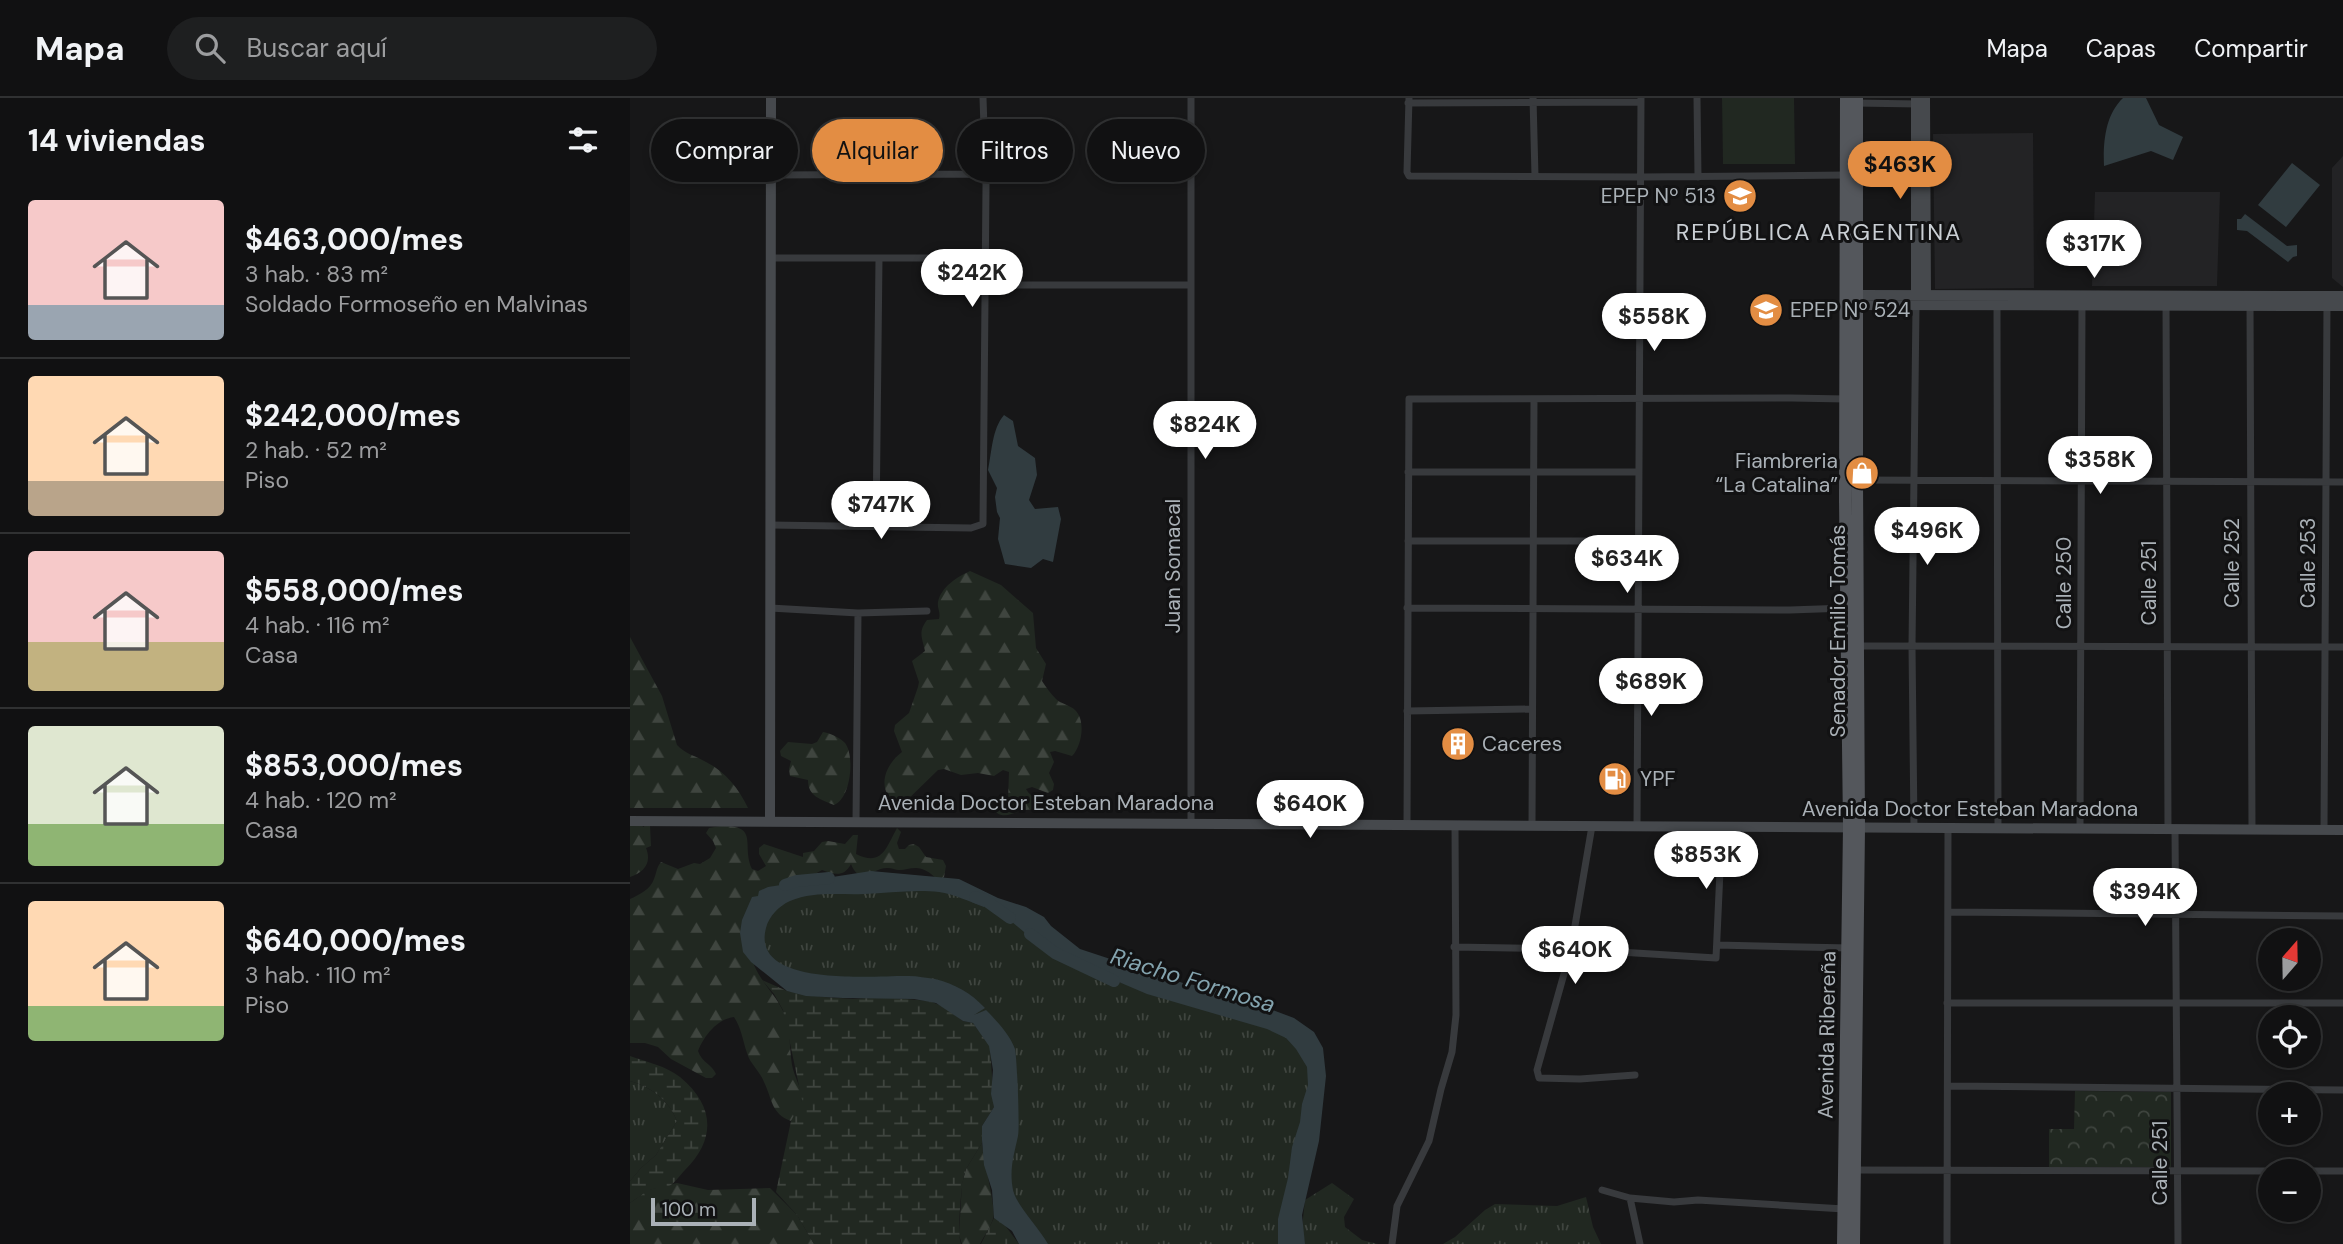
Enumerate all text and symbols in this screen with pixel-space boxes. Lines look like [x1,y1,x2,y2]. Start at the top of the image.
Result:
search box [167,17,657,80]
text: Mapa [35,27,125,70]
icon: search [191,29,229,67]
text: Buscar aquí [247,31,387,65]
text: Mapa [1986,33,2048,64]
text: Capas [2086,33,2156,64]
text: Compartir [2194,33,2308,64]
chip: Comprar [651,119,798,182]
chip: Alquilar [812,119,943,182]
chip: Filtros [957,119,1073,182]
chip: Nuevo [1087,119,1205,182]
text: 14 viviendas [28,121,206,160]
icon: filters [564,121,602,159]
pin: $463K [1851,141,1949,201]
text: $463K [1864,149,1936,179]
school or university icon: EPEP Nº 513 [1721,177,1759,215]
place label: EPEP Nº 513 [1601,182,1716,210]
district label: REPÚBLICA ARGENTINA [1676,217,1962,247]
text: $463,000/mes [245,220,464,259]
pin: $317K [2045,220,2143,280]
icon: home [84,228,168,312]
text: $317K [2062,228,2126,258]
pin: $242K [923,250,1021,309]
text: $242K [937,257,1007,287]
text: 3 hab. · 83 m² [245,259,388,289]
text: Soldado Formoseño en Malvinas [245,289,588,319]
school or university icon: EPEP Nº 524 [1747,291,1785,329]
pin: $558K [1605,294,1703,353]
place label: EPEP Nº 524 [1790,296,1911,324]
text: $558K [1618,301,1690,331]
text: $242,000/mes [245,396,461,435]
pin: $824K [1156,402,1254,461]
icon: home [84,404,168,488]
text: $824K [1169,409,1241,439]
text: 2 hab. · 52 m² [245,435,387,465]
pin: $358K [2051,436,2149,496]
text: $358K [2064,444,2136,474]
place label: Fiambreria “La Catalina” [1715,447,1838,499]
shop icon: Fiambreria “La Catalina” [1843,454,1881,492]
text: Piso [245,465,289,495]
pin: $747K [832,482,930,541]
text: $747K [847,489,915,519]
street label: Juan Somacal [1159,499,1187,633]
pin: $496K [1878,508,1976,567]
text: $496K [1890,515,1964,545]
street label: Calle 252 [2218,518,2246,608]
street label: Calle 253 [2294,518,2322,608]
street label: Senador Emilio Tomás [1824,525,1852,737]
pin: $634K [1578,536,1676,595]
street label: Calle 250 [2050,537,2078,629]
street label: Calle 251 [2135,541,2163,625]
text: $634K [1591,543,1663,573]
text: $558,000/mes [245,571,463,610]
icon: home [84,579,168,663]
text: 4 hab. · 116 m² [245,610,390,640]
text: Casa [245,640,298,670]
pin: $689K [1602,658,1700,718]
text: $689K [1615,666,1687,696]
building icon: Caceres [1439,725,1477,763]
place label: Caceres [1482,730,1562,758]
text: $853,000/mes [245,746,463,785]
icon: home [84,754,168,838]
fuel station icon: YPF [1596,760,1634,798]
place label: YPF [1640,765,1676,793]
pin: $640K [1261,780,1359,840]
text: 4 hab. · 120 m² [245,785,397,815]
text: $640K [1273,788,1347,818]
street label: Avenida Doctor Esteban Maradona [878,789,1214,817]
street label: Avenida Doctor Esteban Maradona [1802,795,2138,823]
text: Casa [245,815,298,845]
pin: $853K [1657,832,1755,891]
text: $853K [1670,839,1742,869]
pin: $394K [2096,868,2194,928]
text: $394K [2109,876,2181,906]
text: $640,000/mes [245,921,466,960]
pin: $640K [1526,926,1624,986]
north arrow [2258,928,2320,990]
map controls [2258,928,2321,1222]
icon: home [84,929,168,1013]
text: $640K [1538,934,1612,964]
water label: Riacho Formosa [1107,941,1279,1019]
street label: Avenida Ribereña [1812,951,1842,1119]
text: 3 hab. · 110 m² [245,960,390,990]
text: Piso [245,990,289,1020]
button: locate [2258,1005,2321,1068]
button: + [2258,1082,2321,1145]
street label: Calle 251 [2146,1121,2174,1205]
button: − [2258,1159,2321,1222]
scale bar [651,1195,756,1227]
text: 100 m [662,1197,716,1222]

